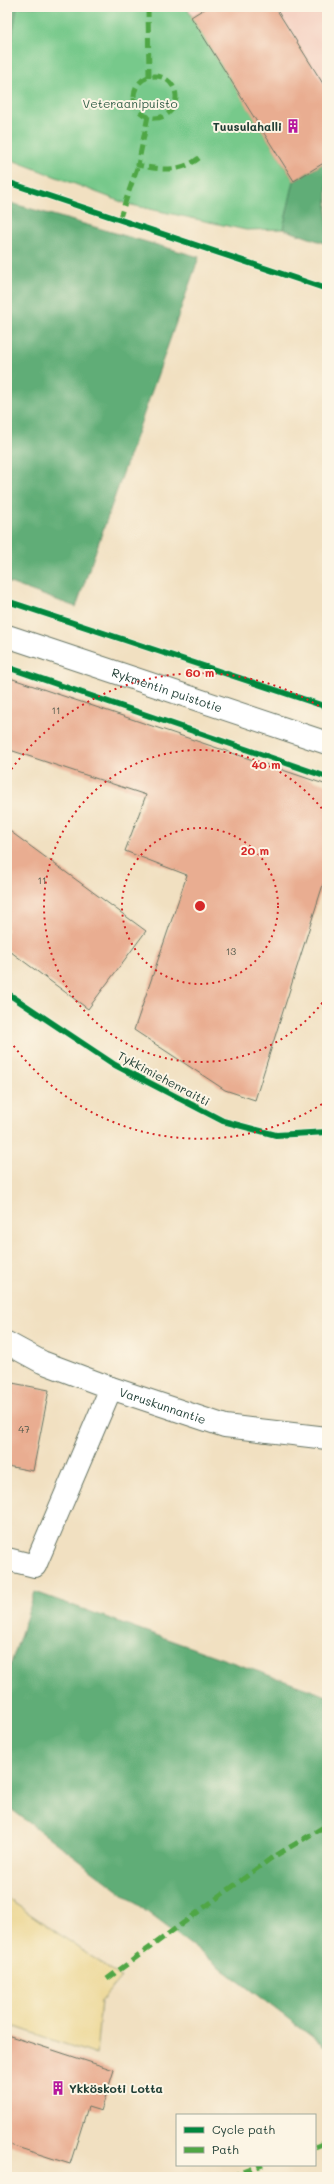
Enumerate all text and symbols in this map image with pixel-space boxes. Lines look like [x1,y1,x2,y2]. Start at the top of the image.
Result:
park label: Veteraanipuisto [82,95,178,111]
place label: Tuusulahalli [213,118,282,134]
building icon: Tuusulahalli [285,118,301,134]
street label: Rykmentin puistotie [110,664,225,716]
text: 60 m [186,664,214,680]
house number: 11 [52,703,60,717]
text: 40 m [251,756,281,772]
text: 20 m [241,842,269,858]
house number: 11 [38,873,46,887]
centre of rings [193,899,207,913]
house number: 13 [226,944,236,958]
street label: Tykkimiehenraitti [115,1047,213,1109]
street label: Varuskunnantie [117,1383,208,1427]
house number: 47 [18,1422,30,1436]
building icon: Ykköskoti Lotta [50,2080,66,2096]
place label: Ykköskoti Lotta [69,2080,163,2096]
legend [176,2114,316,2166]
text: Cycle path [212,2121,275,2137]
text: Path [212,2141,239,2157]

